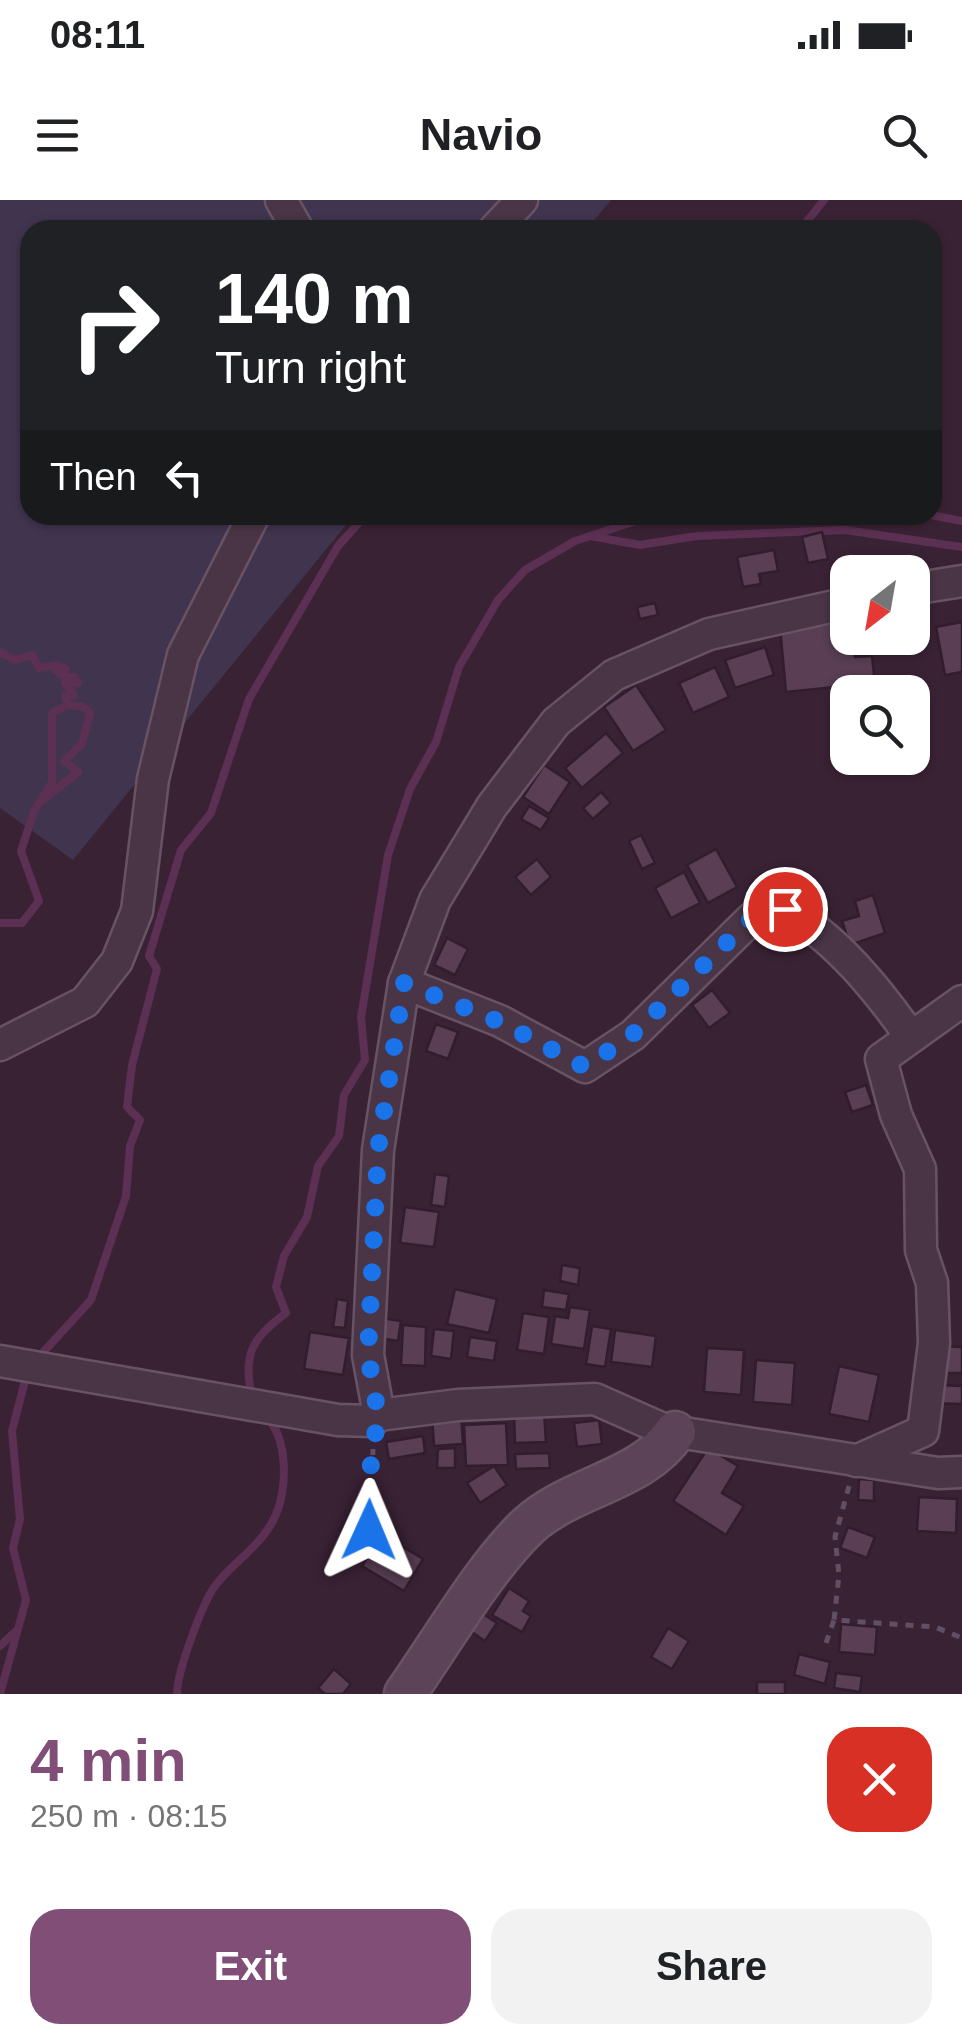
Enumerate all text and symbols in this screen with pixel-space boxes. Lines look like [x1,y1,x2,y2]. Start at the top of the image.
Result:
text: 08:11 [50,14,145,56]
icon: menu [30,108,85,163]
icon: search [877,108,932,163]
text: Navio [420,109,542,160]
icon: right [50,260,180,390]
text: 140 m [215,260,413,338]
text: Turn right [215,342,406,393]
icon: left [157,450,212,505]
text: Then [50,456,137,498]
north arrow [830,555,930,655]
map controls [830,555,930,775]
button: search [830,675,930,775]
pin [743,867,828,952]
icon: arrive [758,882,813,937]
position arrow [317,1478,421,1582]
text: 4 min [30,1727,187,1794]
button: close [827,1727,932,1832]
text: 250 m · 08:15 [30,1798,227,1834]
button: Exit [30,1909,471,2024]
button: Share [491,1909,932,2024]

